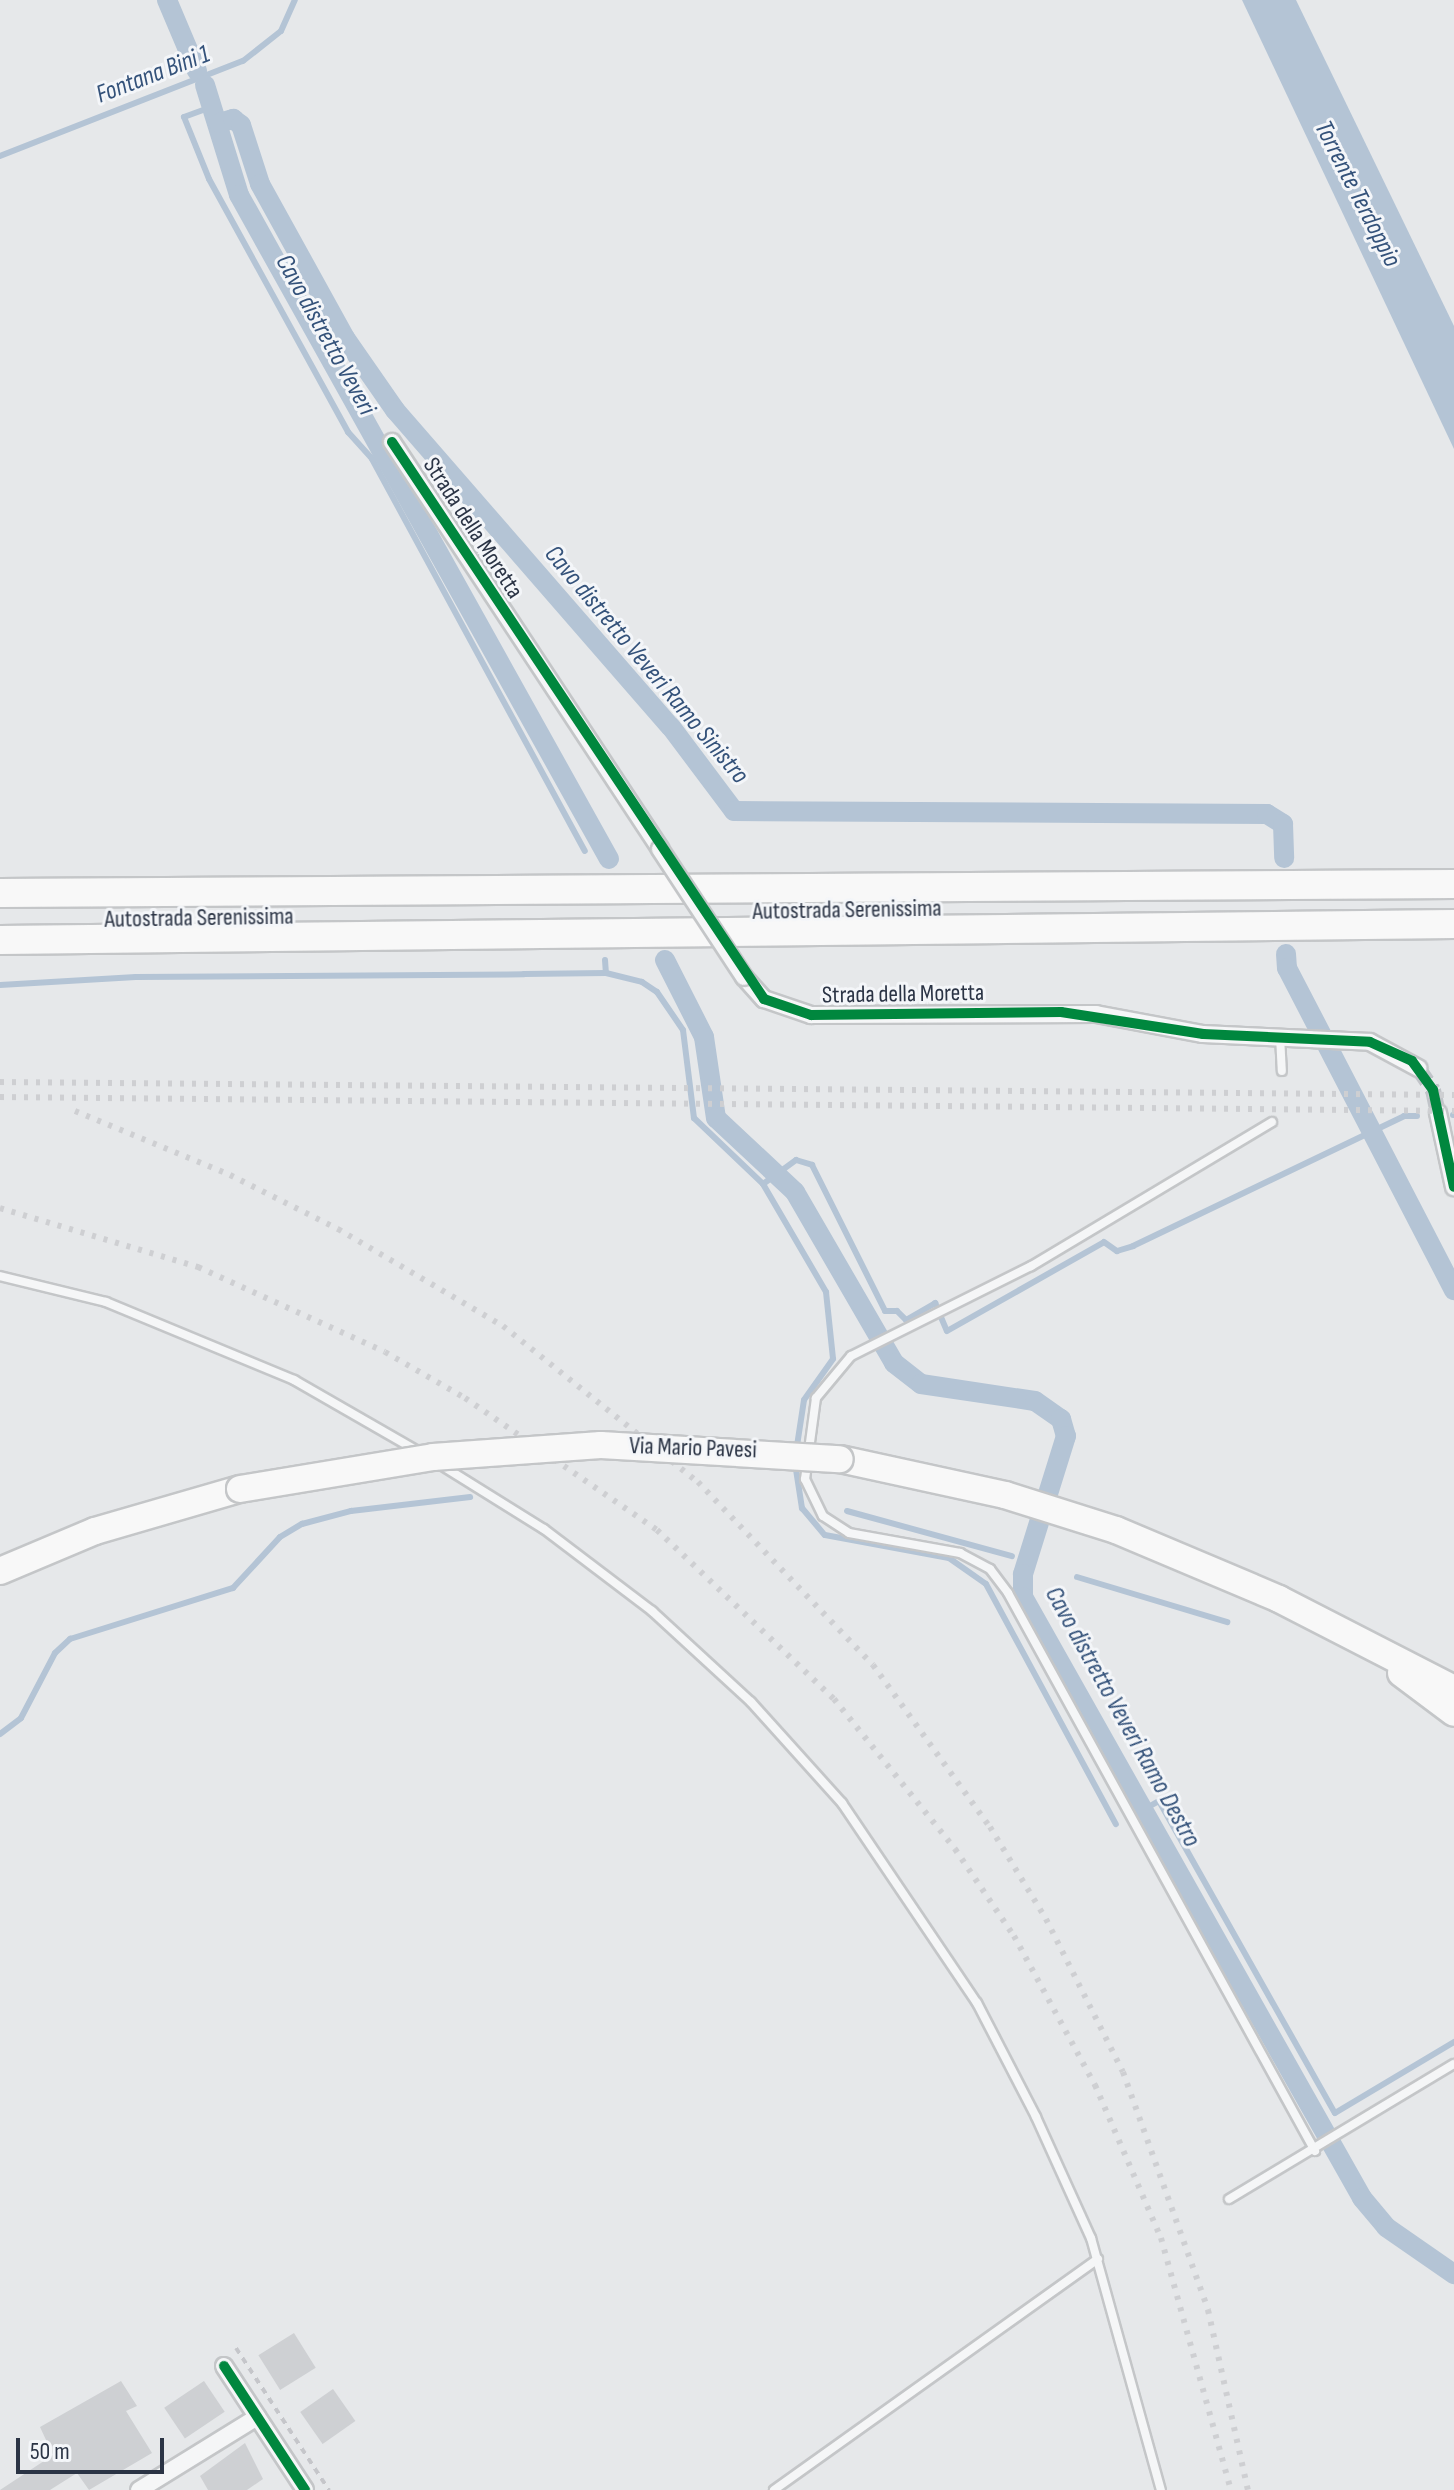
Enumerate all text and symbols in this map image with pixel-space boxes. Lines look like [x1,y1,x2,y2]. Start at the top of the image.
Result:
water label: Fontana Bini 1 [92,39,214,111]
water label: Torrente Terdoppio [1307,116,1407,272]
water label: Cavo distretto Veveri [268,249,382,421]
street label: Strada della Moretta [417,452,529,604]
water label: Cavo distretto Veveri Ramo Sinistro [537,540,755,790]
street label: Autostrada Serenissima [752,894,942,926]
street label: Autostrada Serenissima [104,902,294,934]
street label: Strada della Moretta [822,978,984,1010]
street label: Via Mario Pavesi [629,1431,757,1465]
water label: Cavo distretto Veveri Ramo Destro [1037,1581,1207,1853]
scale bar [20,2422,168,2472]
text: 50 m [30,2437,70,2466]

